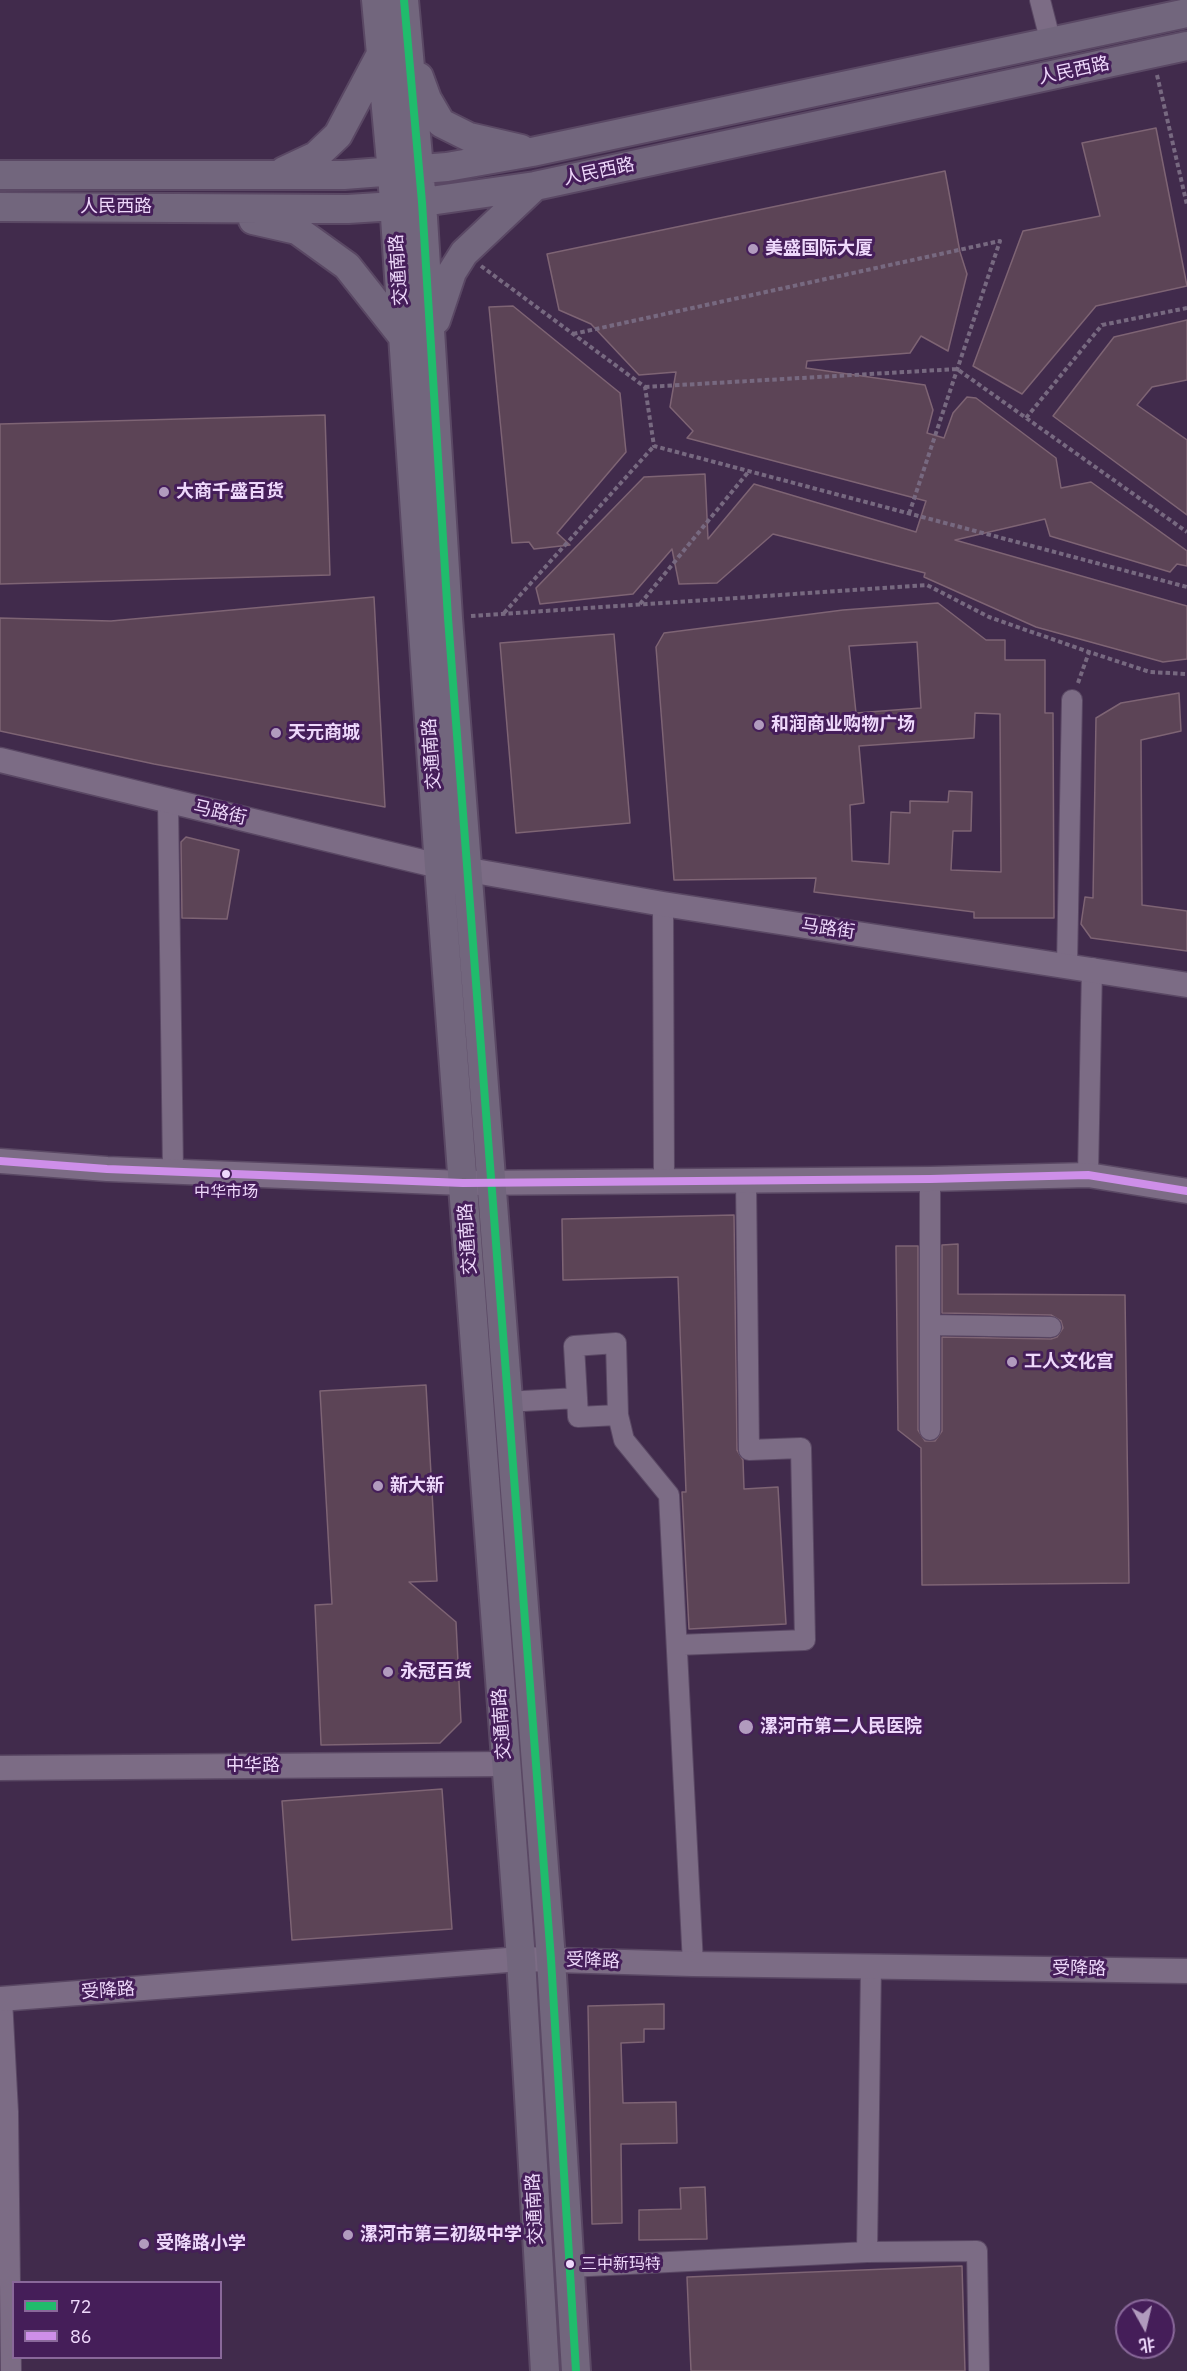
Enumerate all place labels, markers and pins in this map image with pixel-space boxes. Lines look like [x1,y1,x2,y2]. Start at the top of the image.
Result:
place label: 美盛国际大厦 [765,238,873,260]
marker: 美盛国际大厦 [746,242,760,256]
place label: 大商千盛百货 [176,481,284,503]
marker: 大商千盛百货 [157,485,171,499]
place label: 和润商业购物广场 [771,714,915,736]
marker: 和润商业购物广场 [752,718,766,732]
place label: 天元商城 [288,722,360,744]
marker: 天元商城 [269,726,283,740]
marker: 中华市场 [220,1168,232,1180]
place label: 中华市场 [194,1182,258,1202]
place label: 工人文化宫 [1024,1351,1114,1373]
marker: 工人文化宫 [1005,1355,1019,1369]
place label: 新大新 [390,1475,444,1497]
marker: 新大新 [371,1479,385,1493]
place label: 永冠百货 [400,1661,472,1683]
marker: 永冠百货 [381,1665,395,1679]
place label: 漯河市第二人民医院 [760,1716,922,1738]
marker: 漯河市第二人民医院 [737,1718,755,1736]
place label: 漯河市第三初级中学 [360,2224,522,2246]
marker: 漯河市第三初级中学 [341,2228,355,2242]
place label: 受降路小学 [156,2233,246,2255]
marker: 受降路小学 [137,2237,151,2251]
place label: 三中新玛特 [581,2254,661,2274]
marker: 三中新玛特 [564,2258,576,2270]

